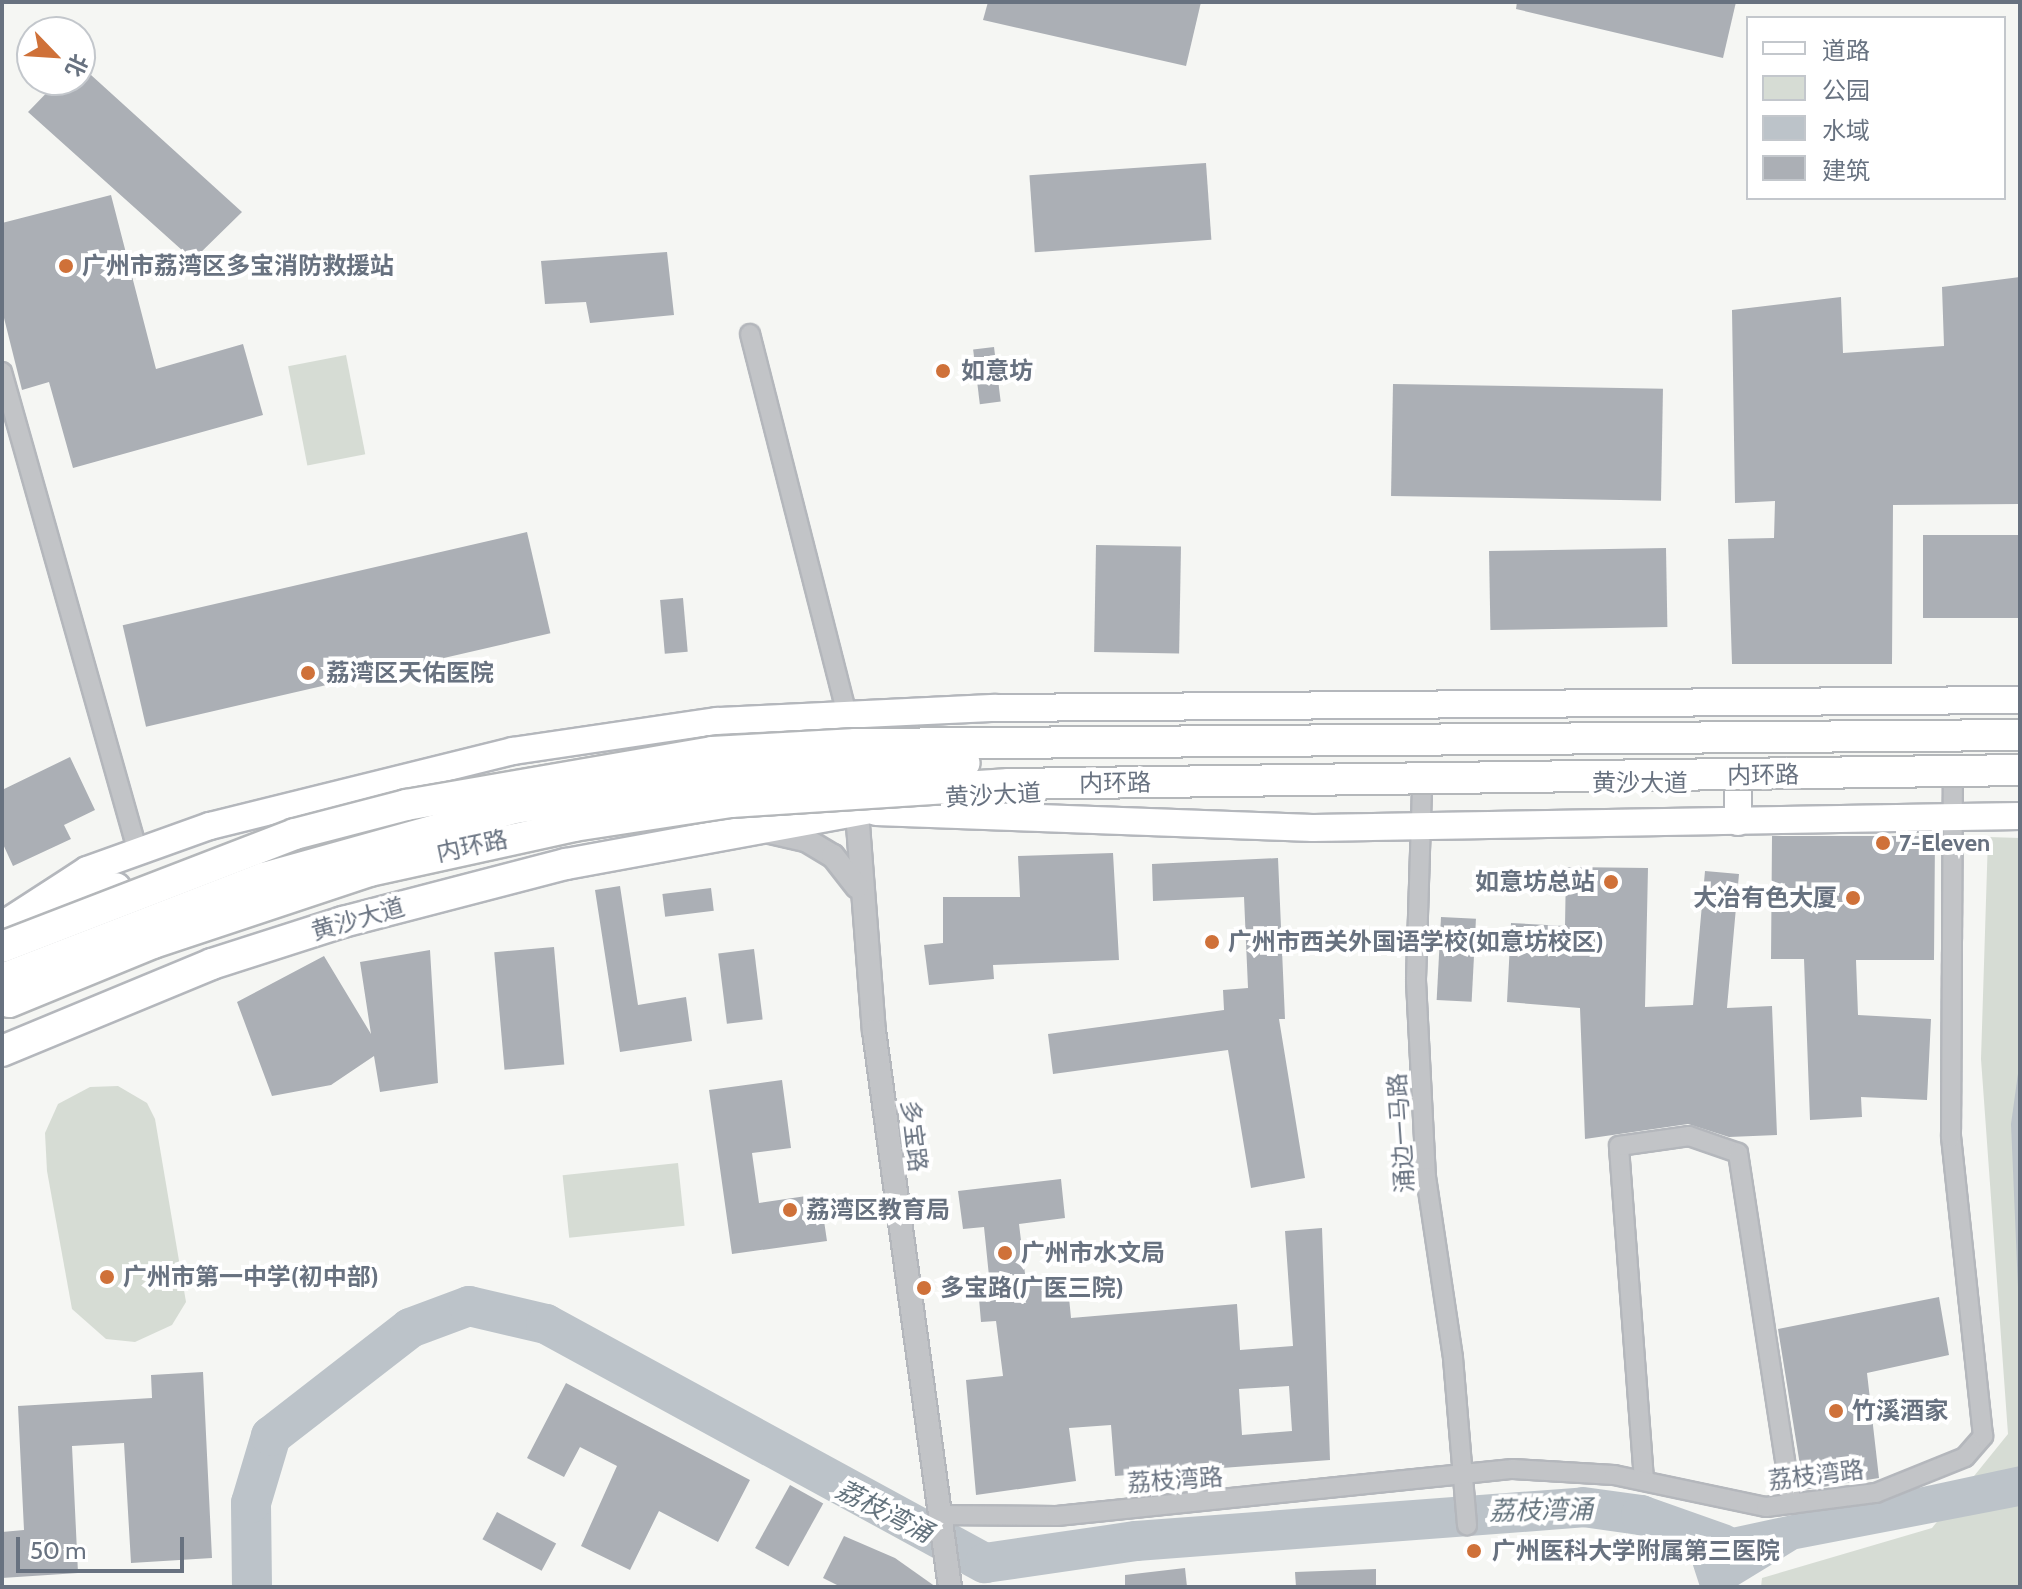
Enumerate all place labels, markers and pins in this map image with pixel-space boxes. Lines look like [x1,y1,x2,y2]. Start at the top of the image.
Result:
place label: 广州市荔湾区多宝消防救援站 [82,252,394,280]
marker: 广州市荔湾区多宝消防救援站 [57,257,75,275]
place label: 如意坊 [961,357,1033,385]
marker: 如意坊 [932,360,954,382]
place label: 荔湾区天佑医院 [326,659,494,687]
marker: 荔湾区天佑医院 [297,662,319,684]
place label: 7-Eleven [1899,829,1990,857]
marker: 7-Eleven [1874,834,1892,852]
place label: 如意坊总站 [1475,868,1595,896]
marker: 如意坊总站 [1602,873,1620,891]
place label: 大冶有色大厦 [1693,884,1837,912]
marker: 大冶有色大厦 [1844,889,1862,907]
place label: 广州市西关外国语学校(如意坊校区) [1228,928,1604,956]
marker: 广州市西关外国语学校(如意坊校区) [1203,933,1221,951]
place label: 荔湾区教育局 [806,1196,950,1224]
marker: 荔湾区教育局 [781,1201,799,1219]
place label: 广州市水文局 [1021,1239,1165,1267]
marker: 广州市水文局 [996,1244,1014,1262]
place label: 广州市第一中学(初中部) [123,1263,379,1291]
marker: 广州市第一中学(初中部) [98,1268,116,1286]
place label: 多宝路(广医三院) [940,1274,1124,1302]
marker: 多宝路(广医三院) [915,1279,933,1297]
place label: 竹溪酒家 [1852,1397,1948,1425]
marker: 竹溪酒家 [1827,1402,1845,1420]
place label: 广州医科大学附属第三医院 [1492,1537,1780,1565]
marker: 广州医科大学附属第三医院 [1463,1540,1485,1562]

